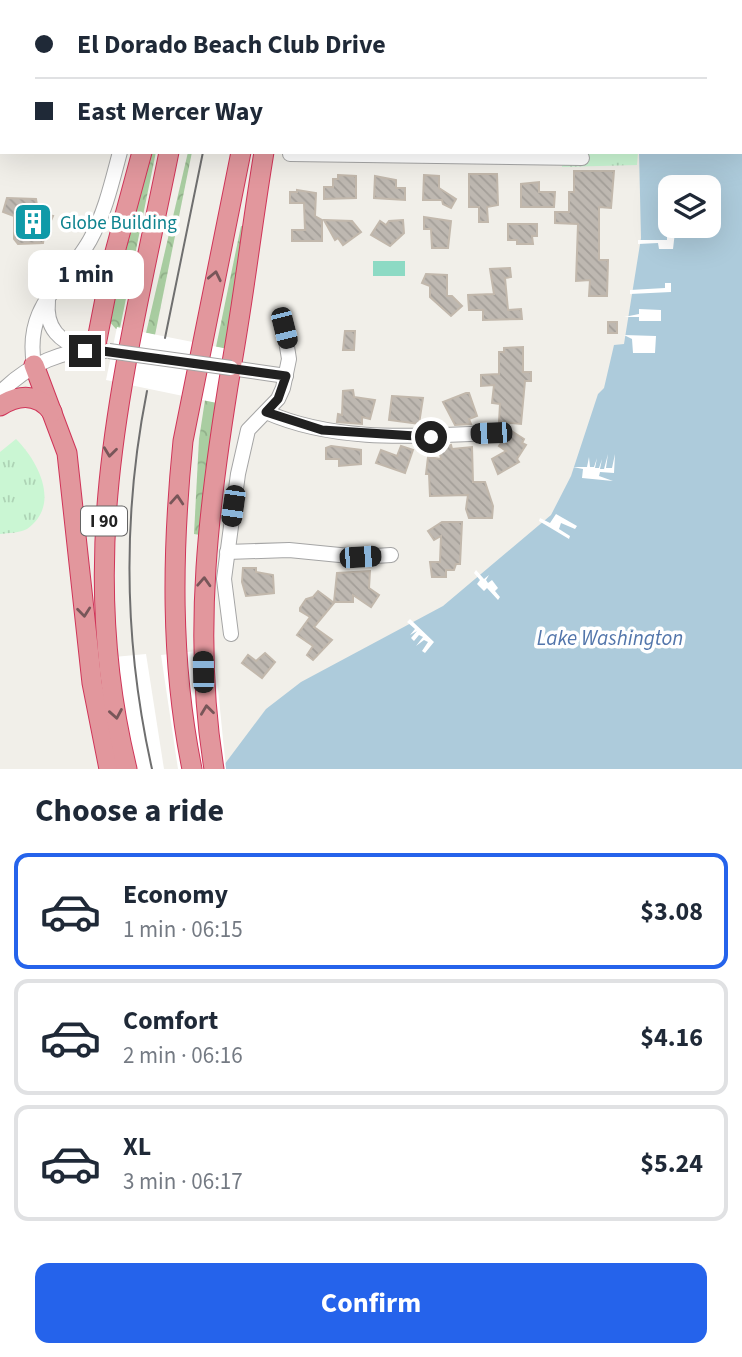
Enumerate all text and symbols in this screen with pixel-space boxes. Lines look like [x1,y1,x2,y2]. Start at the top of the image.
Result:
text: El Dorado Beach Club Drive [77,26,386,63]
text: East Mercer Way [77,93,263,130]
map controls [658,175,721,238]
button: layers [658,175,721,238]
building icon: Globe Building [12,201,54,243]
place label: Globe Building [60,210,177,237]
callout: 1 min [27,250,143,298]
text: 1 min [58,258,114,291]
one-way arrow [207,270,222,282]
car [269,305,300,351]
route end [69,335,101,367]
route start [415,421,447,453]
car [470,422,513,444]
one-way arrow [103,447,118,458]
car [220,484,247,528]
one-way arrow [170,494,185,505]
road number: I 90 [81,506,127,536]
car [339,545,382,569]
one-way arrow [197,576,212,587]
one-way arrow [76,607,91,618]
water label: Lake Washington [537,623,683,653]
car [193,651,214,693]
one-way arrow [199,704,214,716]
one-way arrow [108,708,123,720]
text: Choose a ride [35,788,224,834]
text: Economy [123,876,228,913]
icon: car [39,880,102,943]
text: $3.08 [640,893,703,930]
text: 1 min · 06:15 [123,913,243,946]
text: Comfort [123,1002,218,1039]
icon: car [39,1006,102,1069]
text: $4.16 [640,1019,703,1056]
text: 2 min · 06:16 [123,1039,243,1072]
text: XL [123,1128,151,1165]
icon: car [39,1132,102,1195]
text: $5.24 [640,1145,703,1182]
text: 3 min · 06:17 [123,1165,243,1198]
button: Confirm [35,1263,707,1343]

